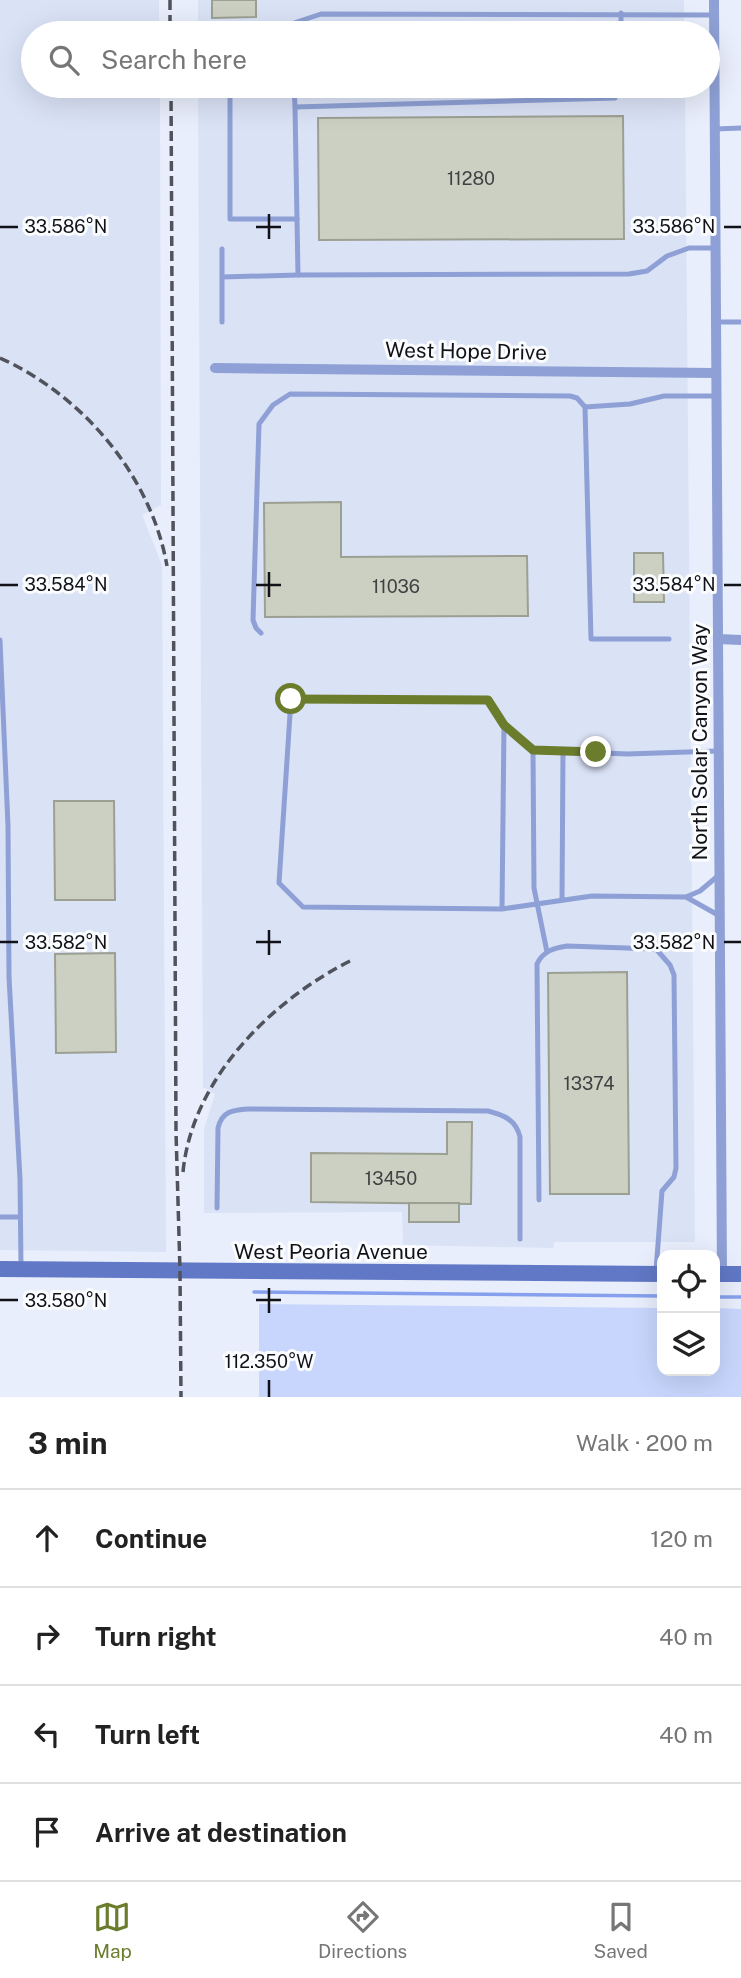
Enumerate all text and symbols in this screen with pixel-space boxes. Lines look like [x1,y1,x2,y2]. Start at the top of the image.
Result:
search box [21,21,720,98]
icon: search [45,41,83,79]
text: Search here [101,44,247,75]
house number: 11280 [447,168,495,189]
text: 33.586°N [25,216,107,237]
text: 33.586°N [633,216,715,237]
street label: West Hope Drive [385,337,547,365]
text: 33.584°N [25,574,108,595]
text: 33.584°N [633,574,716,595]
house number: 11036 [372,576,420,597]
street label: North Solar Canyon Way [687,624,712,860]
route start [275,683,306,714]
route end [580,736,611,767]
text: 33.582°N [25,932,107,953]
text: 33.582°N [633,932,715,953]
house number: 13374 [563,1073,615,1094]
house number: 13450 [365,1168,417,1189]
street label: West Peoria Avenue [234,1239,428,1264]
map controls [657,1250,720,1376]
button: locate [657,1250,720,1313]
text: 33.580°N [25,1290,107,1311]
button: layers [657,1313,720,1376]
text: 112.350°W [225,1351,313,1372]
text: 3 min [28,1425,107,1461]
text: Walk · 200 m [576,1429,713,1456]
icon: ahead [28,1519,66,1557]
text: Continue [95,1523,207,1554]
text: 120 m [650,1525,713,1552]
icon: right [28,1617,66,1655]
text: Turn right [95,1621,217,1652]
text: 40 m [659,1623,713,1650]
icon: left [28,1715,66,1753]
text: Turn left [95,1719,200,1750]
text: 40 m [659,1721,713,1748]
icon: arrive [28,1813,66,1851]
text: Arrive at destination [95,1817,347,1848]
tab: Map [93,1898,132,1962]
tab: Directions [318,1898,407,1962]
tab: Saved [594,1898,648,1962]

